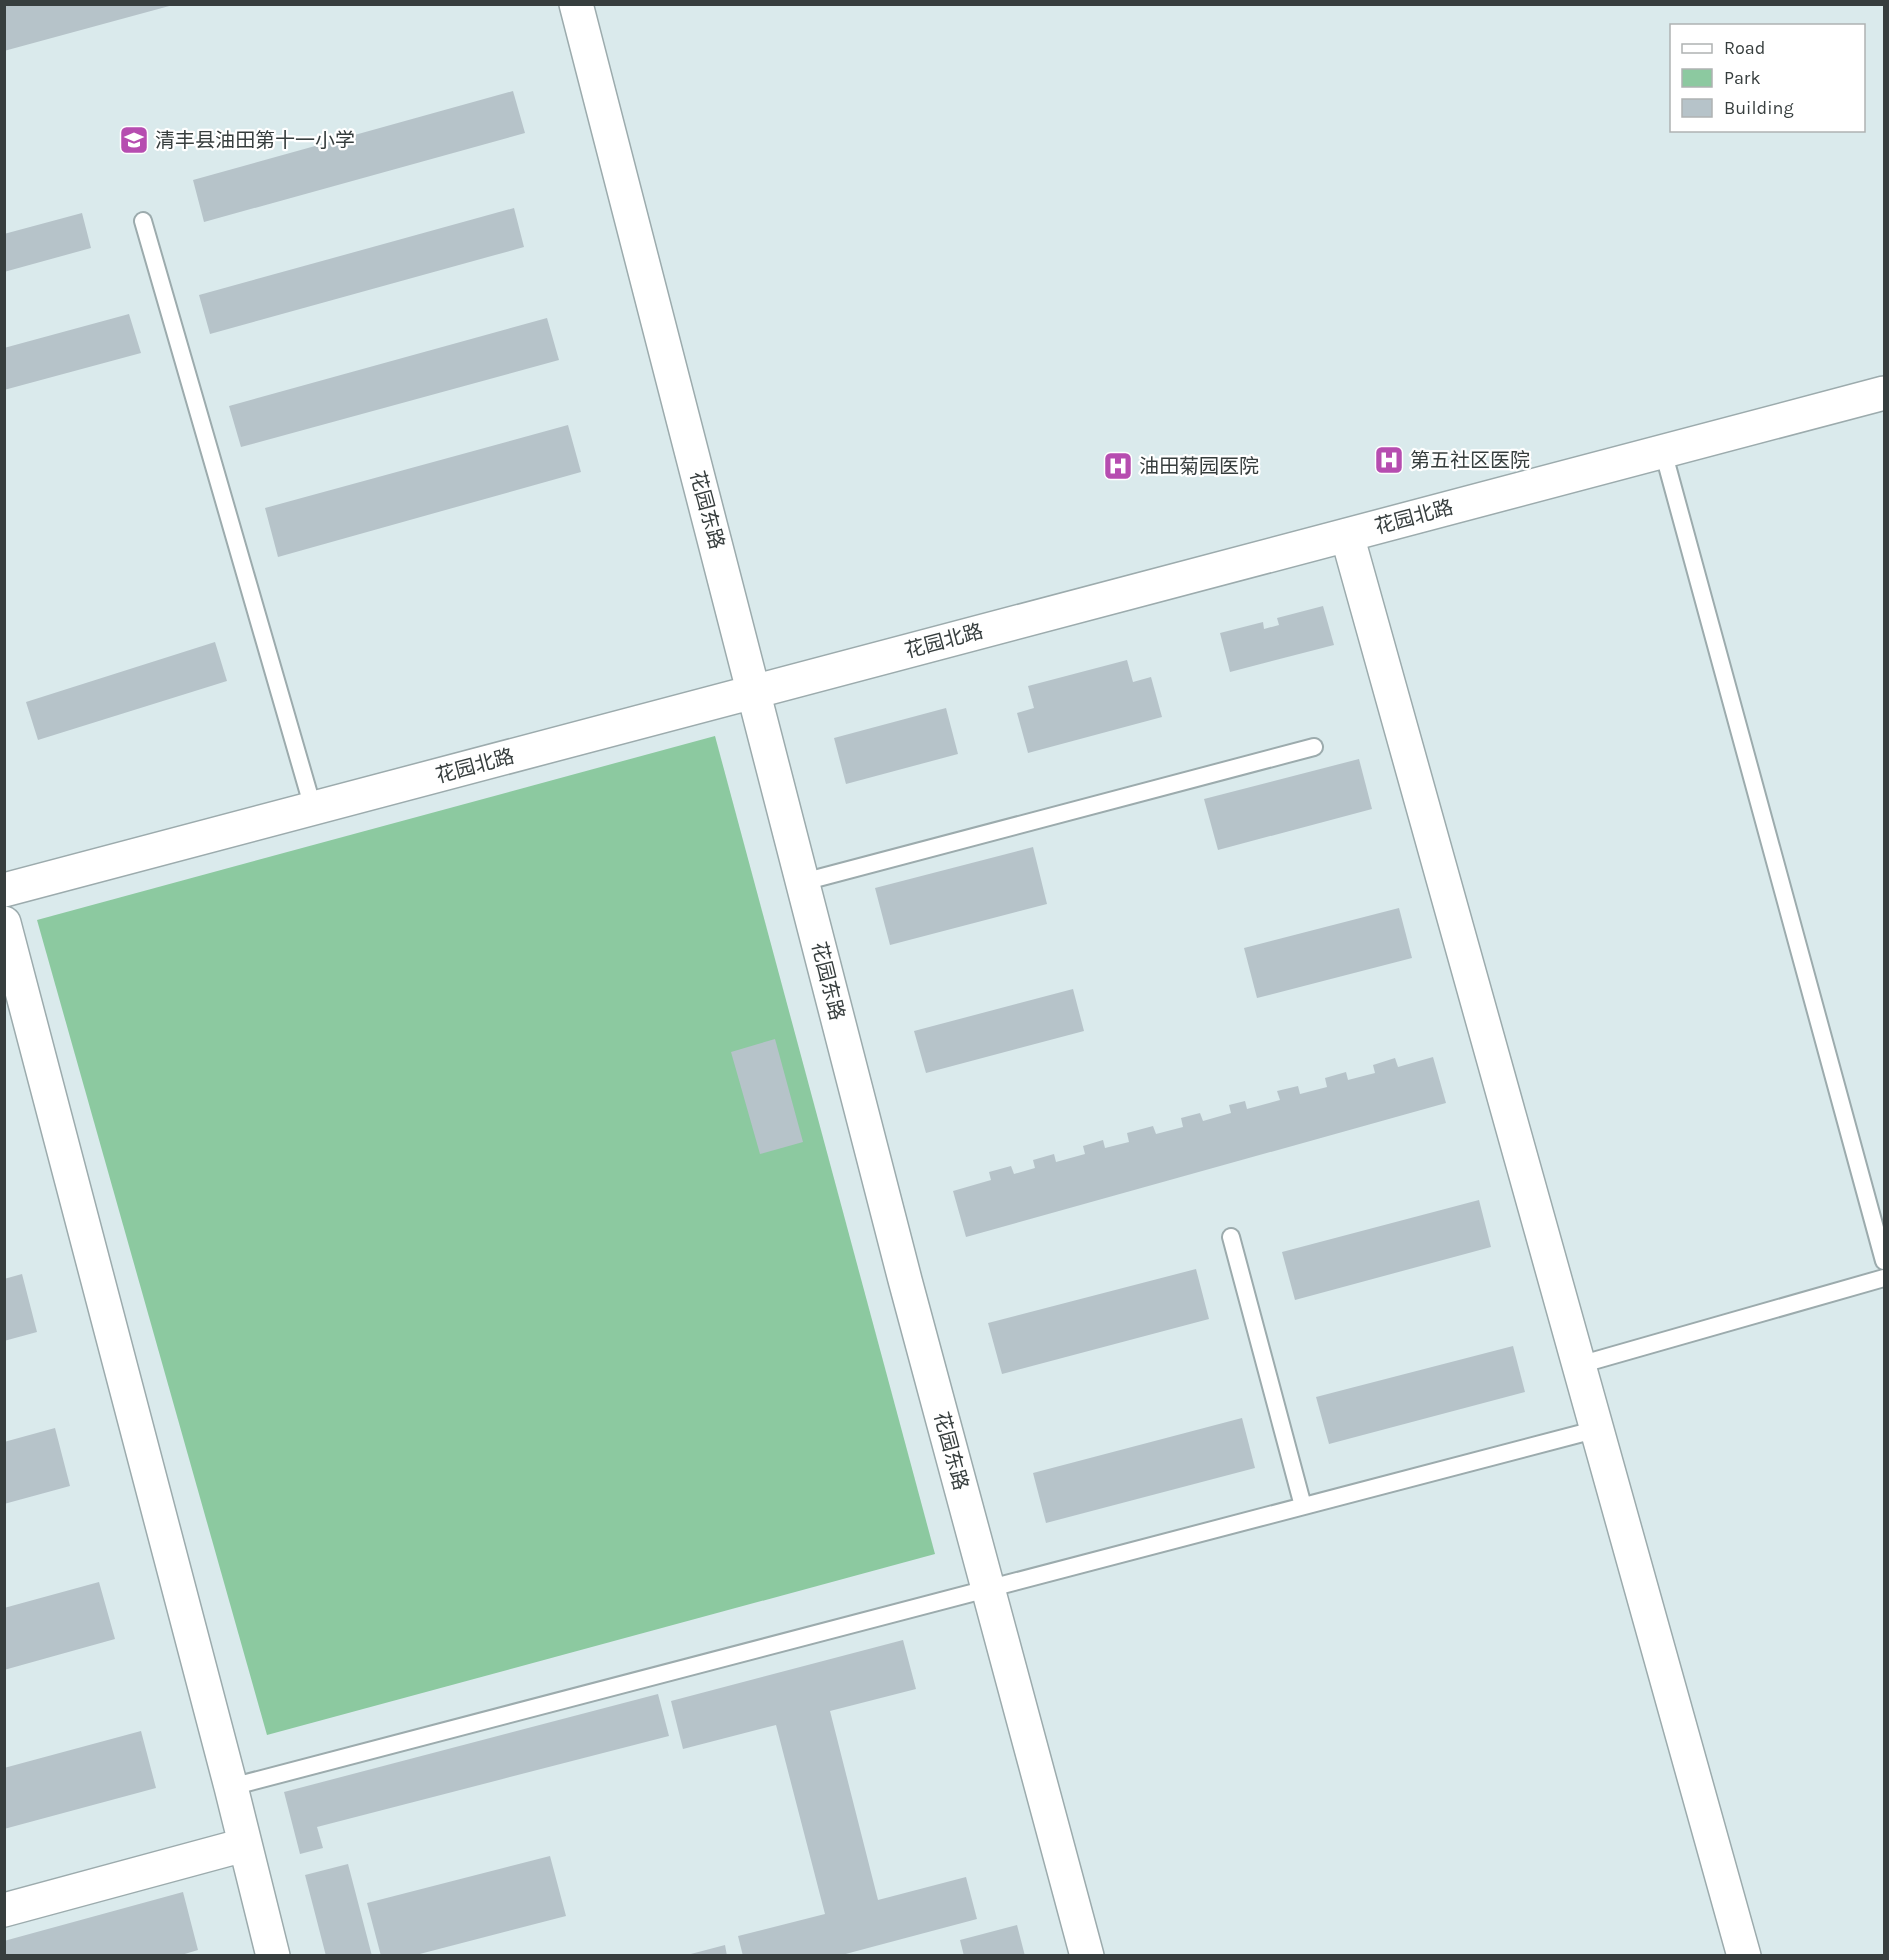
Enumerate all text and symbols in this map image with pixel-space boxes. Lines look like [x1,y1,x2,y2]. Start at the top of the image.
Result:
legend [1670,24,1865,132]
text: Road [1724,37,1765,59]
text: Park [1724,67,1761,89]
text: Building [1724,97,1794,119]
school or university icon: 清丰县油田第十一小学 [118,124,150,156]
place label: 清丰县油田第十一小学 [155,129,355,152]
hospital icon: 第五社区医院 [1373,444,1405,476]
place label: 第五社区医院 [1410,449,1530,472]
hospital icon: 油田菊园医院 [1102,450,1134,482]
place label: 油田菊园医院 [1139,455,1259,478]
street label: 花园东路 [686,468,728,552]
street label: 花园北路 [1372,496,1456,538]
street label: 花园北路 [902,620,986,662]
street label: 花园北路 [433,745,517,787]
street label: 花园东路 [807,939,849,1023]
street label: 花园东路 [930,1409,972,1493]

